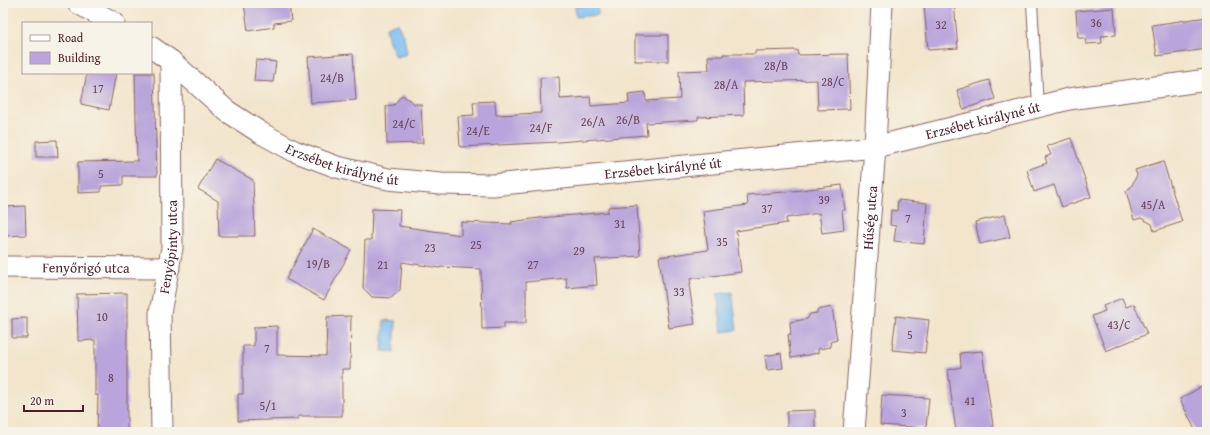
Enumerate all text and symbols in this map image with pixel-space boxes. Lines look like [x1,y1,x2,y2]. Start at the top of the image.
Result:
house number: 36 [1090,14,1102,31]
house number: 32 [935,16,947,33]
legend [22,22,152,74]
text: Road [58,29,84,46]
text: Building [58,49,101,66]
house number: 28/B [764,57,788,74]
house number: 24/B [320,69,344,86]
house number: 28/C [821,73,845,90]
house number: 28/A [714,76,739,93]
house number: 17 [92,80,104,97]
street label: Erzsébet királyné út [923,97,1042,144]
house number: 26/B [616,111,640,128]
house number: 26/A [581,113,606,130]
house number: 24/C [392,115,416,132]
house number: 24/F [529,119,553,136]
house number: 24/E [466,122,490,139]
street label: Erzsébet királyné út [282,138,400,190]
street label: Erzsébet királyné út [604,152,723,184]
house number: 5 [98,165,104,182]
street label: Hűség utca [857,184,882,250]
house number: 39 [818,191,830,208]
house number: 45/A [1141,196,1166,213]
street label: Fenyőpinty utca [154,199,182,295]
house number: 37 [761,200,773,217]
house number: 7 [905,210,911,227]
house number: 31 [614,215,626,232]
house number: 35 [716,233,728,250]
house number: 25 [470,236,482,253]
house number: 23 [424,239,436,256]
house number: 29 [573,242,585,259]
house number: 19/B [306,255,330,272]
house number: 21 [377,256,389,273]
house number: 27 [527,256,539,273]
street label: Fenyőrigó utca [42,257,130,278]
house number: 33 [673,283,685,300]
house number: 10 [96,308,108,325]
house number: 43/C [1107,316,1131,333]
house number: 5 [907,326,913,343]
house number: 7 [264,340,270,357]
house number: 8 [108,369,114,386]
scale bar [24,387,83,413]
text: 20 m [30,392,54,409]
house number: 41 [964,392,976,409]
house number: 5/1 [259,397,277,414]
house number: 3 [901,404,907,421]

